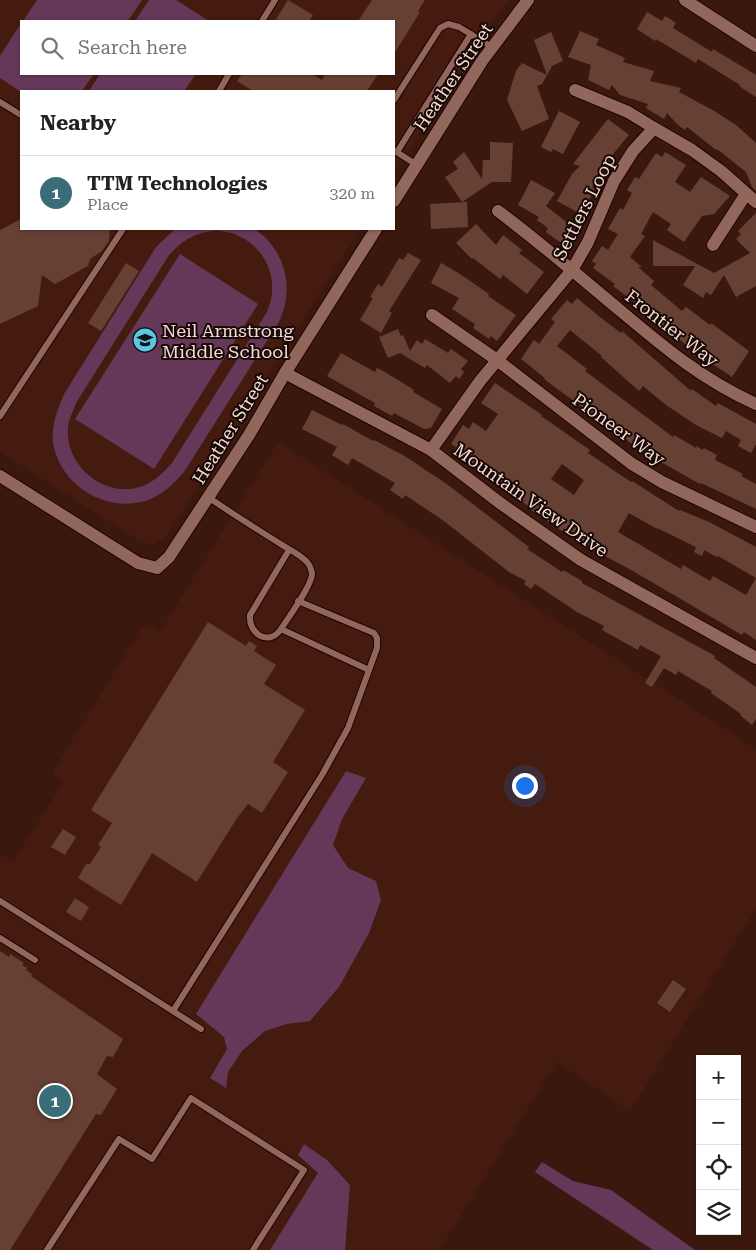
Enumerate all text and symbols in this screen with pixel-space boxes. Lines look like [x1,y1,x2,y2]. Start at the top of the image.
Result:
street label: Heather Street [409,19,497,135]
search box [20,20,395,75]
icon: search [38,34,66,62]
text: Search here [78,36,187,59]
text: Nearby [40,111,116,135]
street label: Settlers Loop [548,151,620,263]
text: TTM Technologies [87,172,267,195]
text: 1 [52,184,60,203]
text: 320 m [329,184,375,203]
text: Place [87,195,128,214]
street label: Frontier Way [621,285,723,371]
place label: Neil Armstrong Middle School [162,320,294,362]
school or university icon: Neil Armstrong Middle School [132,327,158,353]
street label: Heather Street [188,370,272,488]
street label: Pioneer Way [569,388,670,470]
street label: Mountain View Drive [450,439,612,561]
your location [512,773,538,799]
map controls [696,1055,741,1235]
button: + [696,1055,741,1100]
pin: 1 [39,1082,71,1120]
button: − [696,1100,741,1145]
button: locate [696,1145,741,1190]
button: layers [696,1190,741,1235]

